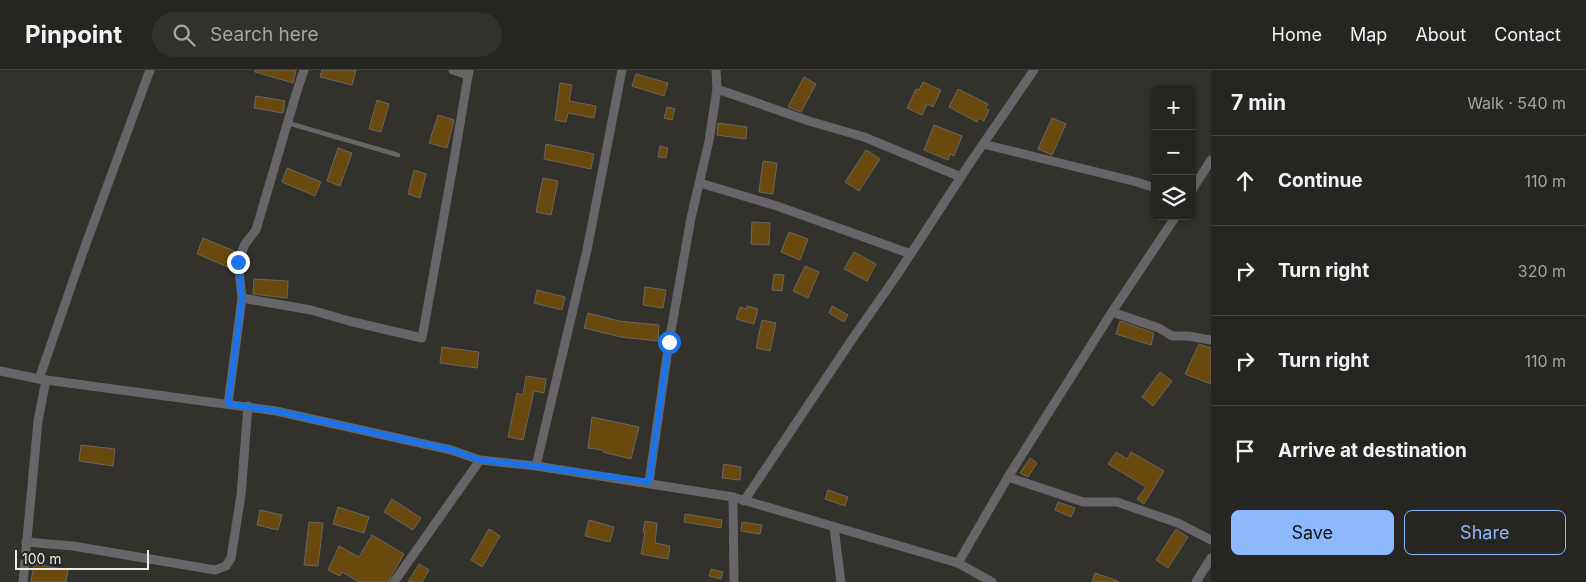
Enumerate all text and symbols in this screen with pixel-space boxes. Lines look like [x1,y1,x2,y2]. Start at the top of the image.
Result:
search box [152,12,502,57]
text: Pinpoint [25,20,122,49]
icon: search [170,21,198,49]
text: Search here [210,23,319,46]
text: Home [1272,24,1322,45]
text: Map [1350,24,1387,45]
text: About [1415,24,1466,45]
text: Contact [1494,24,1561,45]
map controls [1151,85,1196,220]
button: + [1151,85,1196,130]
text: 7 min [1231,90,1286,115]
text: Walk · 540 m [1467,93,1566,113]
button: − [1151,130,1196,175]
icon: ahead [1231,167,1259,195]
text: Continue [1278,169,1363,192]
text: 110 m [1524,171,1566,191]
button: layers [1151,175,1196,220]
route end [227,251,250,274]
icon: right [1231,257,1259,285]
text: Turn right [1278,259,1369,282]
text: 320 m [1518,261,1566,281]
route start [658,331,681,354]
icon: right [1231,347,1259,375]
text: Turn right [1278,349,1369,372]
text: 110 m [1524,351,1566,371]
icon: arrive [1231,437,1259,465]
text: Arrive at destination [1278,439,1467,462]
button: Save [1231,510,1394,555]
button: Share [1404,510,1566,555]
scale bar [15,547,149,570]
text: 100 m [22,550,62,567]

